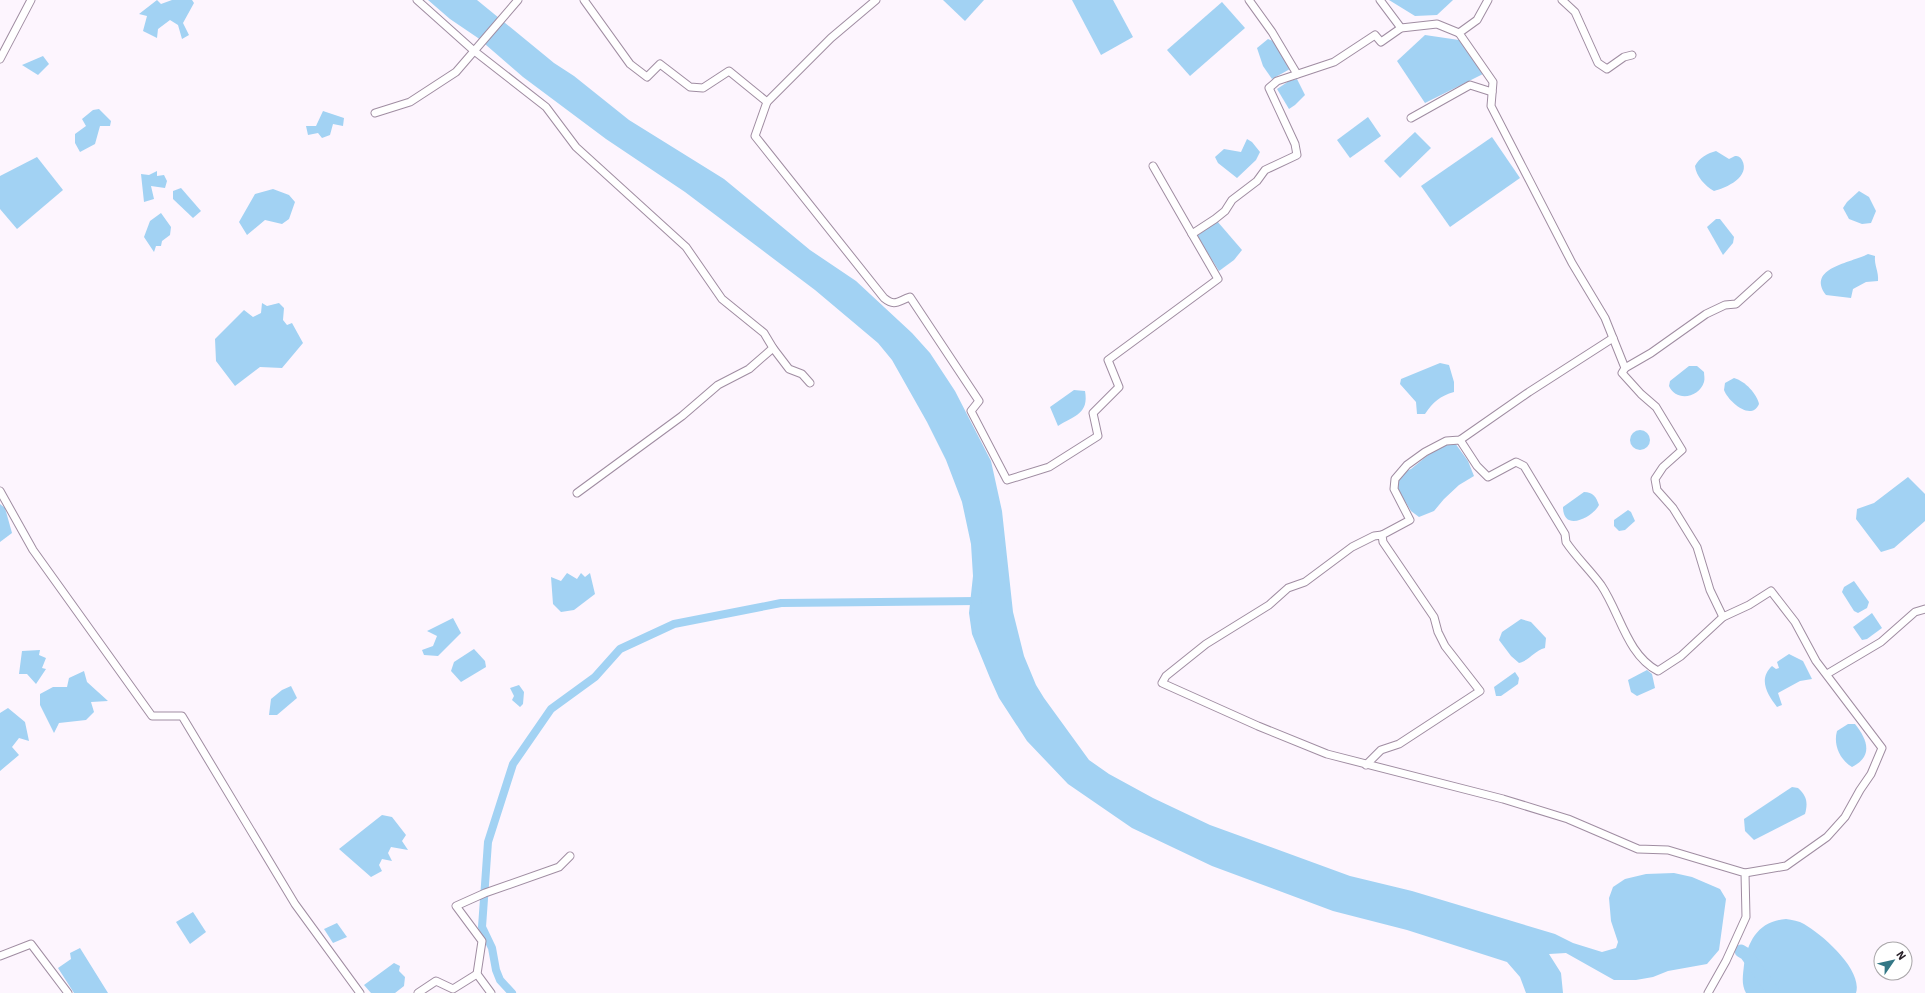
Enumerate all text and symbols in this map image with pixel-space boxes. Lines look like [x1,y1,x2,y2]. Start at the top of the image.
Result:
north arrow [1873,941,1913,981]
text: N [1893,948,1909,963]

